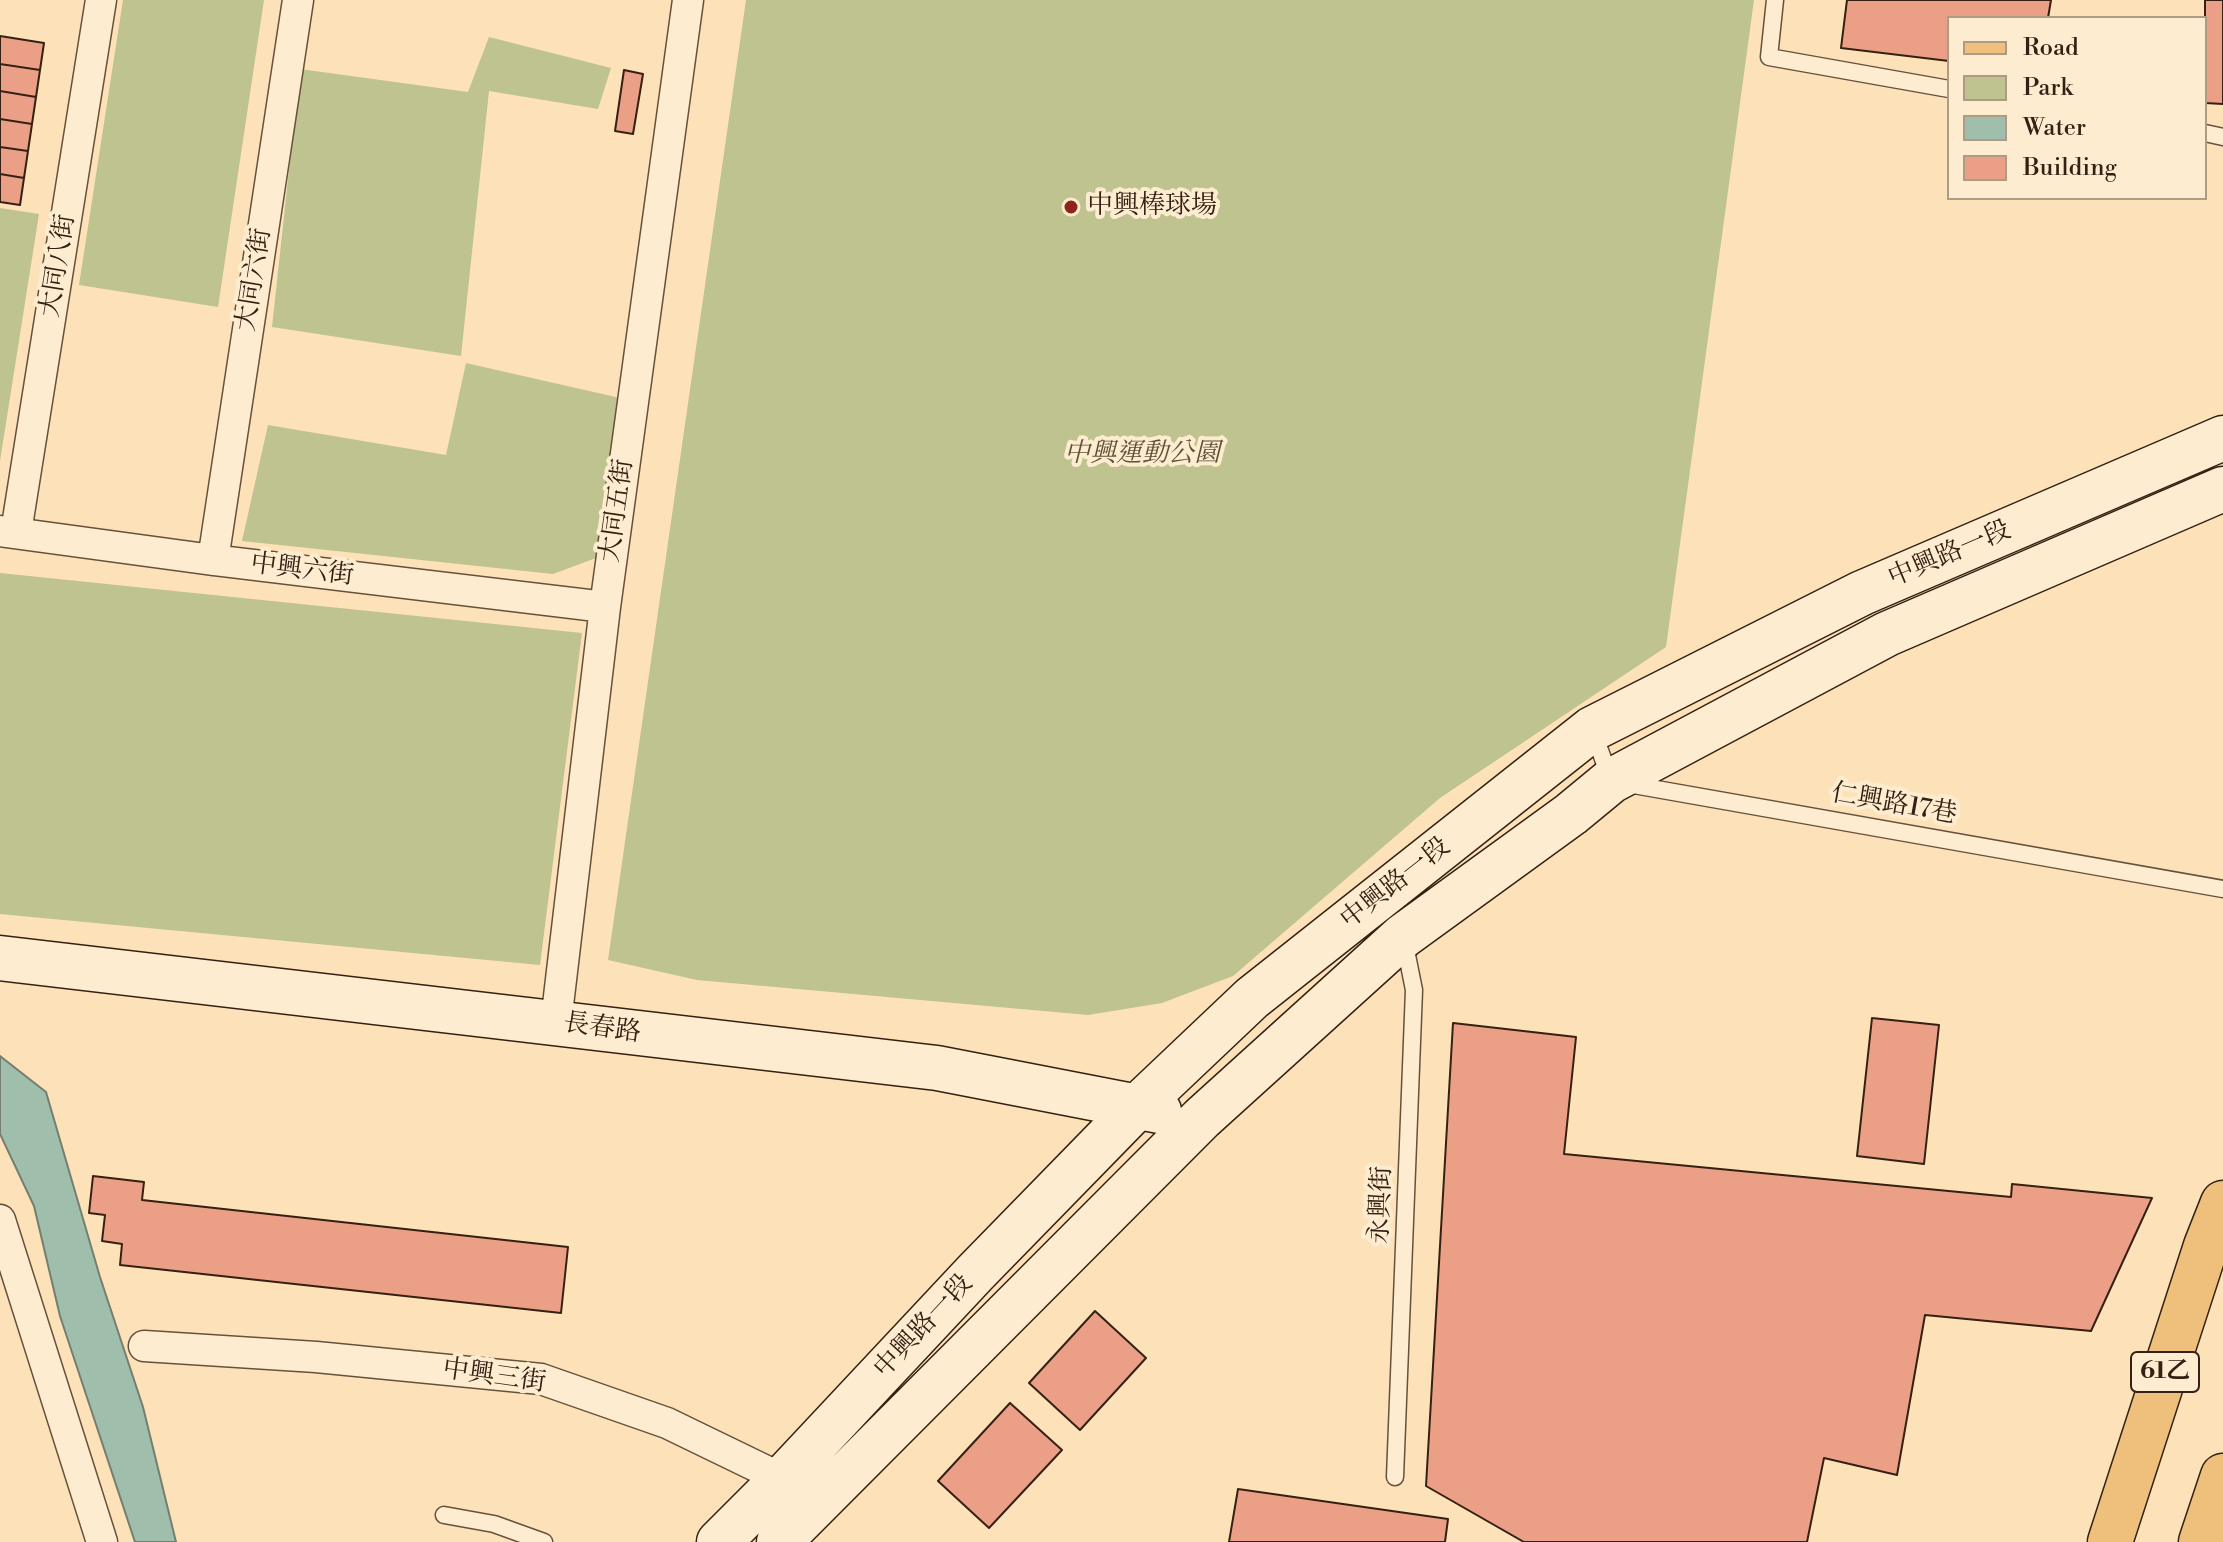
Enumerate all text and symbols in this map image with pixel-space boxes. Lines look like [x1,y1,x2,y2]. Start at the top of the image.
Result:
legend [1947,16,2207,200]
text: Road [2023,33,2079,63]
text: Park [2023,73,2073,103]
text: Water [2023,113,2086,143]
text: Building [2023,153,2117,183]
place label: 中興棒球場 [1087,191,1217,223]
marker: 中興棒球場 [1062,198,1080,216]
street label: 大同八街 [35,212,83,320]
street label: 大同六街 [231,226,279,334]
park label: 中興運動公園 [1064,439,1220,471]
street label: 大同五街 [595,457,641,565]
street label: 中興路一段 [1884,515,2016,595]
street label: 中興六街 [248,549,356,593]
street label: 仁興路17巷 [1829,779,1959,831]
street label: 中興路一段 [1335,832,1457,936]
street label: 長春路 [561,1008,643,1050]
street label: 永興街 [1365,1165,1399,1245]
street label: 中興路一段 [868,1269,980,1385]
road number: 61乙 [2131,1352,2199,1392]
street label: 中興三街 [440,1354,548,1400]

